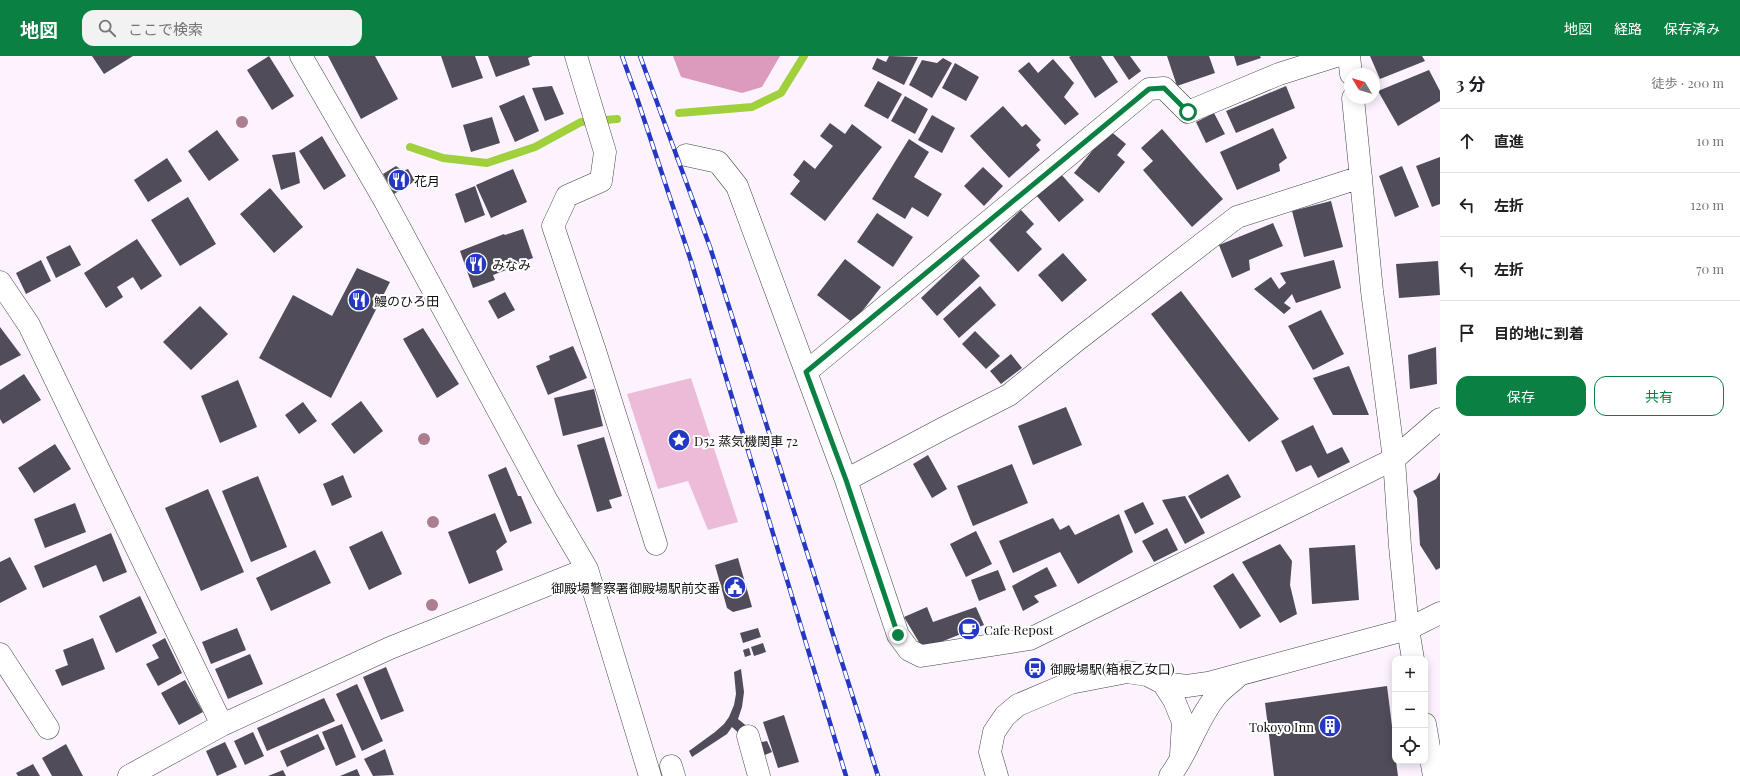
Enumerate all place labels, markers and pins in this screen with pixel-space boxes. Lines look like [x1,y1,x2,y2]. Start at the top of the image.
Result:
restaurant icon: 花月 [386,167,412,193]
place label: 花月 [414,172,440,189]
restaurant icon: みなみ [463,251,489,277]
place label: みなみ [492,256,531,273]
restaurant icon: 鰻のひろ田 [346,287,372,313]
place label: 鰻のひろ田 [374,292,439,309]
place icon: D52 蒸気機関車 72 [666,427,692,453]
place label: D52 蒸気機関車 72 [694,432,798,449]
public building icon: 御殿場警察署御殿場駅前交番 [722,574,748,600]
place label: 御殿場警察署御殿場駅前交番 [551,579,720,596]
cafe icon: Cafe Repost [956,616,982,642]
place label: Cafe Repost [984,621,1054,638]
bus stop icon: 御殿場駅(箱根乙女口) [1022,655,1048,681]
place label: 御殿場駅(箱根乙女口) [1050,660,1175,677]
building icon: Tokoyo Inn [1317,713,1343,739]
place label: Tokoyo Inn [1249,718,1314,735]

